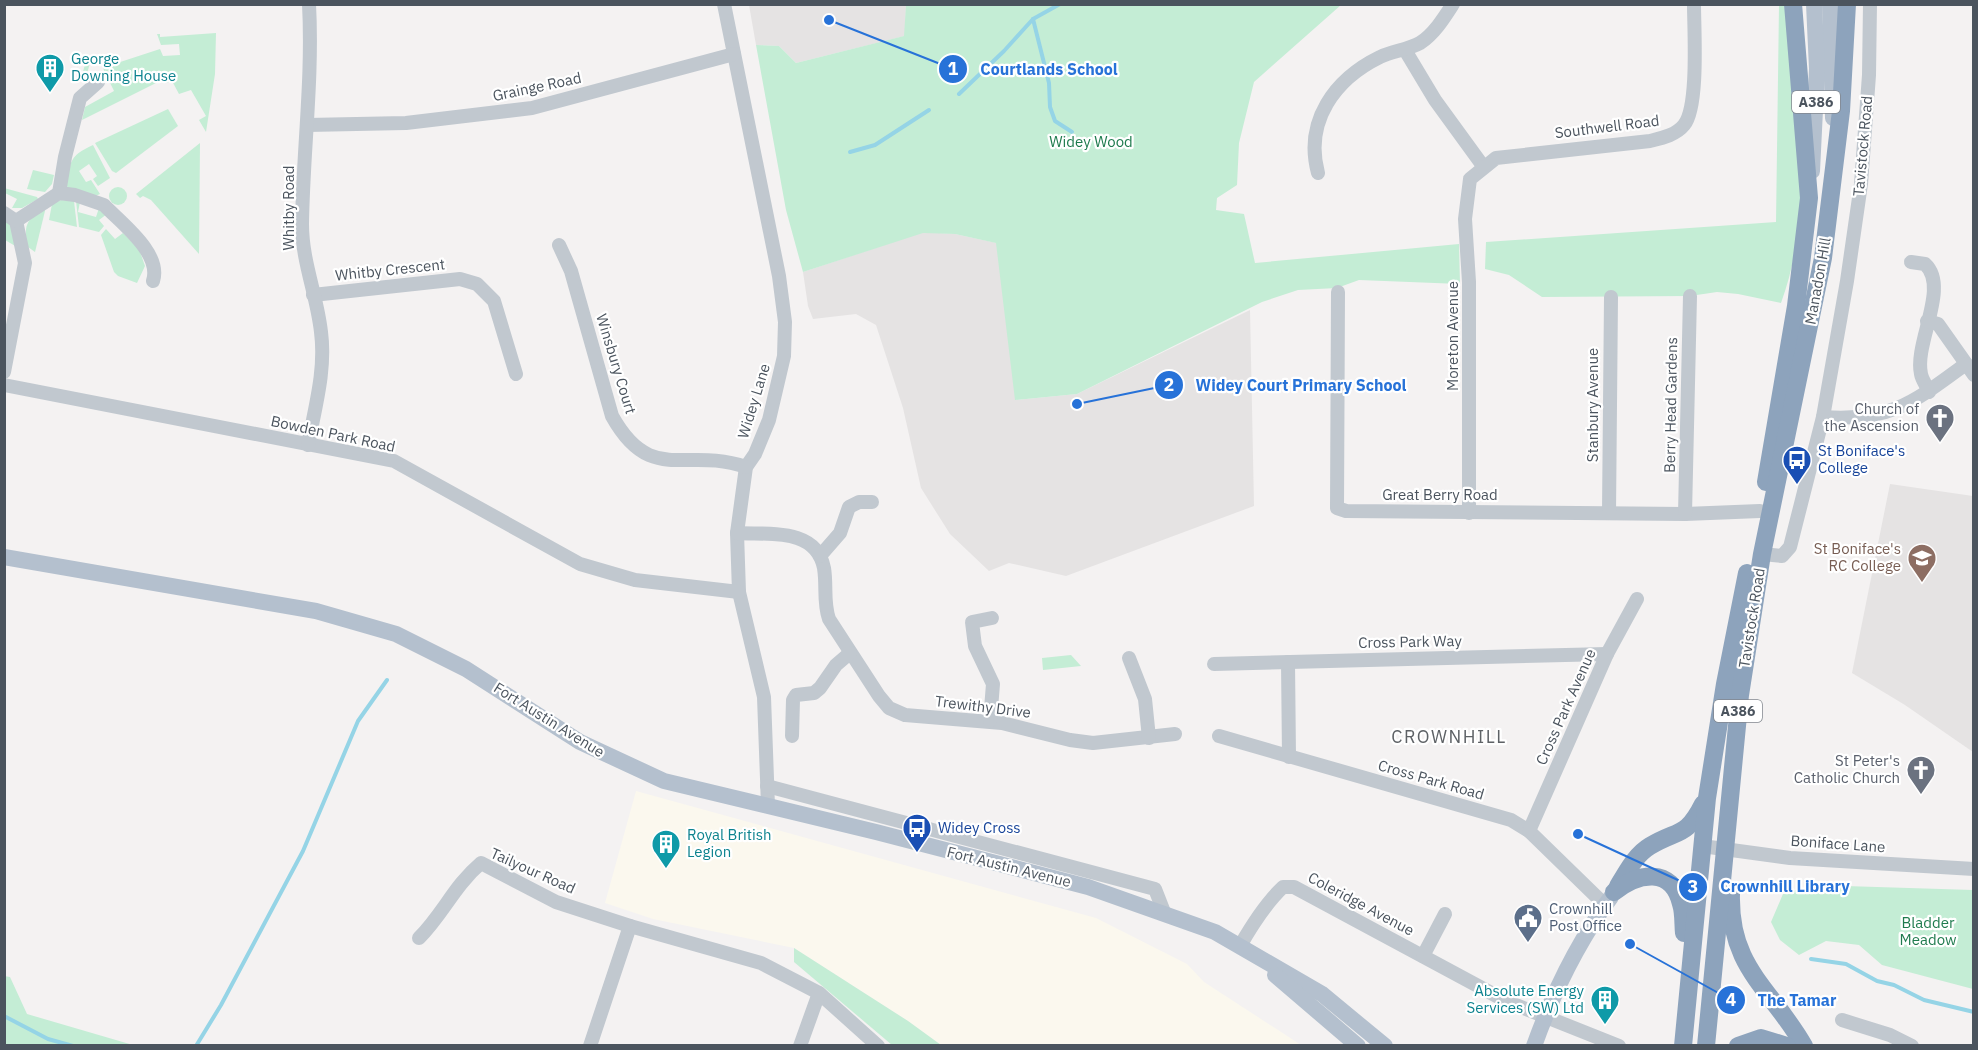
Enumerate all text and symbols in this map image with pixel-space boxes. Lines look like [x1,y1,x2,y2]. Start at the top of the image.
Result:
place label: George Downing House [71,49,176,85]
building icon: George Downing House [34,52,66,94]
callout: Courtlands School [938,52,1130,86]
text: 1 [948,57,959,80]
text: Courtlands School [980,59,1118,79]
street label: Grainge Road [491,68,583,105]
road number: A386 [1792,91,1840,113]
street label: Tavistock Road [1849,95,1876,197]
street label: Southwell Road [1554,111,1660,142]
park label: Widey Wood [1049,132,1133,151]
street label: Whitby Road [279,165,298,251]
street label: Manadon Hill [1800,236,1835,326]
street label: Whitby Crescent [334,254,446,285]
street label: Moreton Avenue [1443,281,1462,391]
street label: Winsbury Court [592,311,641,416]
street label: Berry Head Gardens [1660,337,1681,473]
street label: Stanbury Avenue [1583,348,1602,462]
street label: Widey Lane [733,361,774,441]
callout: Widey Court Primary School [1154,368,1419,402]
text: 2 [1164,373,1174,396]
text: Widey Court Primary School [1196,375,1407,395]
place label: Church of the Ascension [1824,399,1919,435]
church icon: Church of the Ascension [1924,402,1956,444]
street label: Bowden Park Road [269,411,397,456]
place label: St Boniface's College [1818,441,1905,477]
bus stop icon: St Boniface's College [1781,444,1813,486]
street label: Great Berry Road [1382,485,1498,504]
place label: St Boniface's RC College [1814,539,1901,575]
school or university icon: St Boniface's RC College [1906,542,1938,584]
street label: Tavistock Road [1734,567,1769,669]
street label: Cross Park Way [1358,631,1463,652]
street label: Cross Park Avenue [1531,646,1600,768]
street label: Fort Austin Avenue [490,678,608,761]
street label: Trewithy Drive [934,691,1032,722]
road number: A386 [1714,700,1762,722]
district label: CROWNHILL [1391,725,1507,748]
place label: St Peter's Catholic Church [1794,751,1900,787]
church icon: St Peter's Catholic Church [1905,754,1937,796]
street label: Cross Park Road [1376,755,1486,804]
bus stop icon: Widey Cross [901,812,933,854]
place label: Widey Cross [938,818,1021,837]
place label: Royal British Legion [687,825,772,861]
building icon: Royal British Legion [650,828,682,870]
street label: Boniface Lane [1790,831,1886,856]
street label: Fort Austin Avenue [945,842,1073,891]
street label: Tailyour Road [488,843,579,898]
street label: Coleridge Avenue [1305,868,1418,940]
callout: Crownhill Library [1678,870,1862,904]
text: 3 [1688,875,1698,898]
text: Crownhill Library [1720,876,1850,896]
place label: Crownhill Post Office [1549,899,1622,935]
public building icon: Crownhill Post Office [1512,902,1544,944]
park label: Bladder Meadow [1900,913,1957,949]
place label: Absolute Energy Services (SW) Ltd [1467,981,1585,1017]
callout: The Tamar [1716,983,1848,1017]
building icon: Absolute Energy Services (SW) Ltd [1589,984,1621,1026]
text: 4 [1726,988,1737,1011]
text: The Tamar [1758,990,1837,1010]

